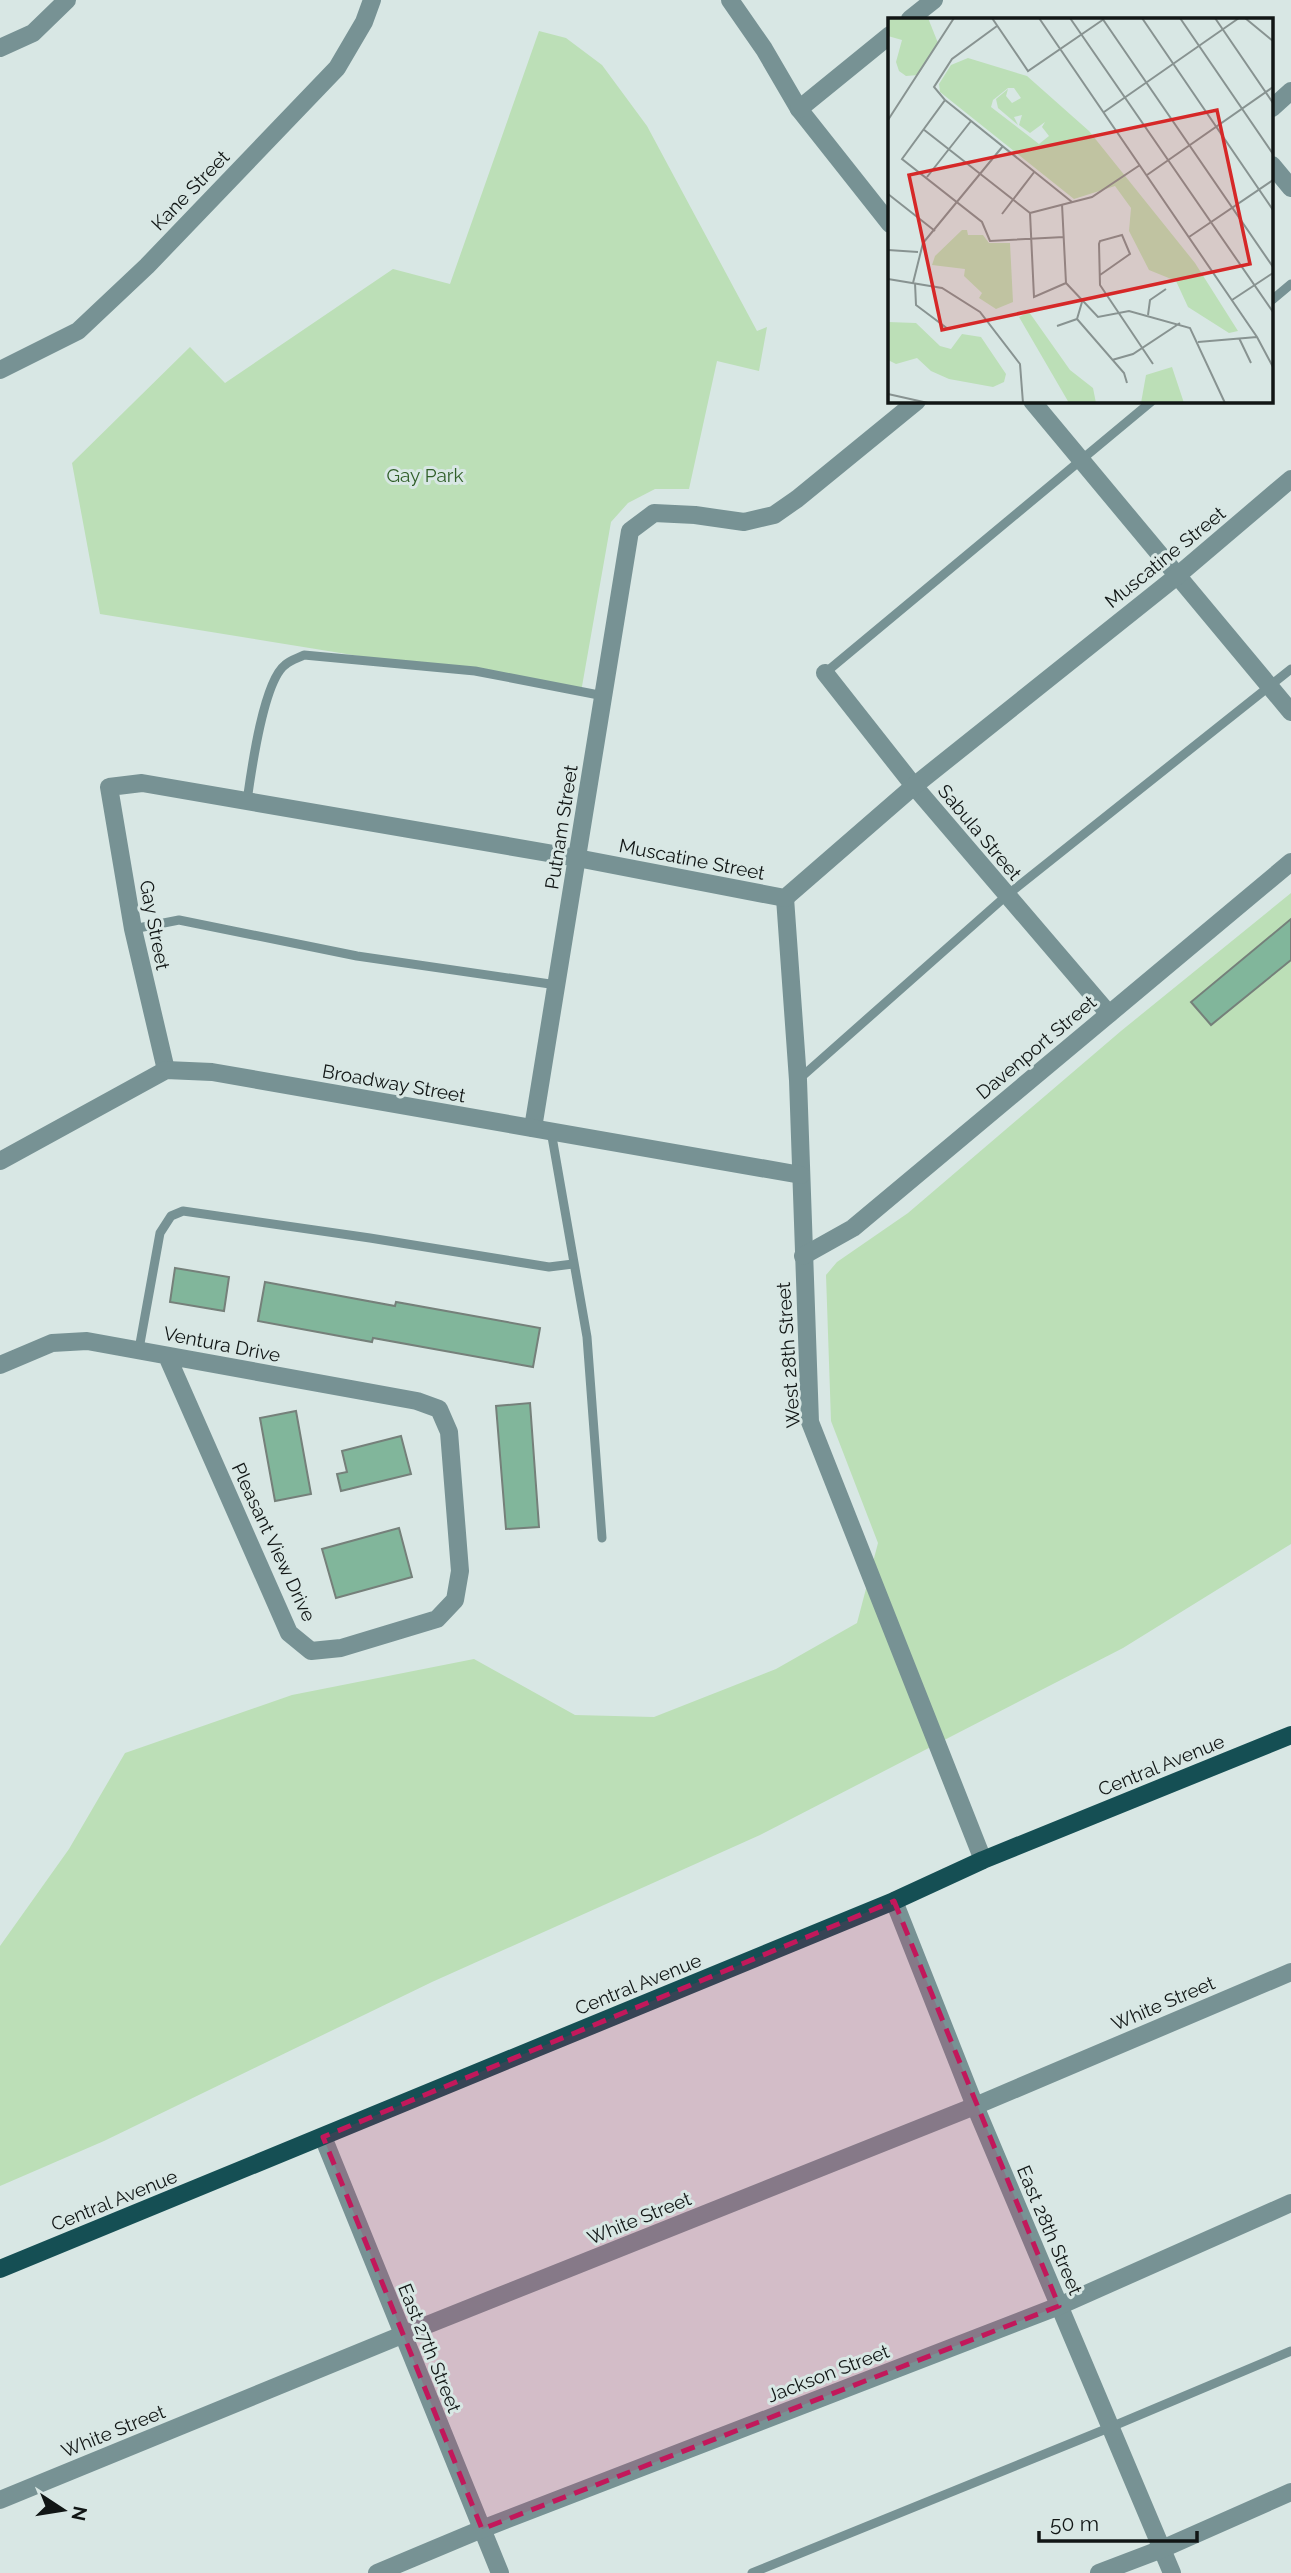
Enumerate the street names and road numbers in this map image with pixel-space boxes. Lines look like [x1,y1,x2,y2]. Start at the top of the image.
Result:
street label: Kane Street [147,145,234,234]
street label: Muscatine Street [1101,501,1230,612]
street label: Putnam Street [540,762,582,891]
street label: Sabula Street [934,780,1027,885]
street label: Muscatine Street [617,834,767,884]
street label: Gay Street [136,878,175,972]
street label: Davenport Street [972,990,1101,1103]
street label: Broadway Street [321,1060,468,1107]
street label: West 28th Street [772,1281,804,1429]
street label: Ventura Drive [162,1322,282,1366]
street label: Pleasant View Drive [228,1459,320,1625]
street label: Central Avenue [1095,1730,1227,1800]
street label: Central Avenue [572,1949,704,2019]
street label: White Street [1108,1971,1218,2035]
street label: East 28th Street [1013,2162,1087,2299]
street label: Central Avenue [48,2165,180,2235]
street label: White Street [584,2187,695,2249]
street label: East 27th Street [394,2280,466,2416]
street label: Jackson Street [764,2339,893,2406]
street label: White Street [58,2400,169,2462]

